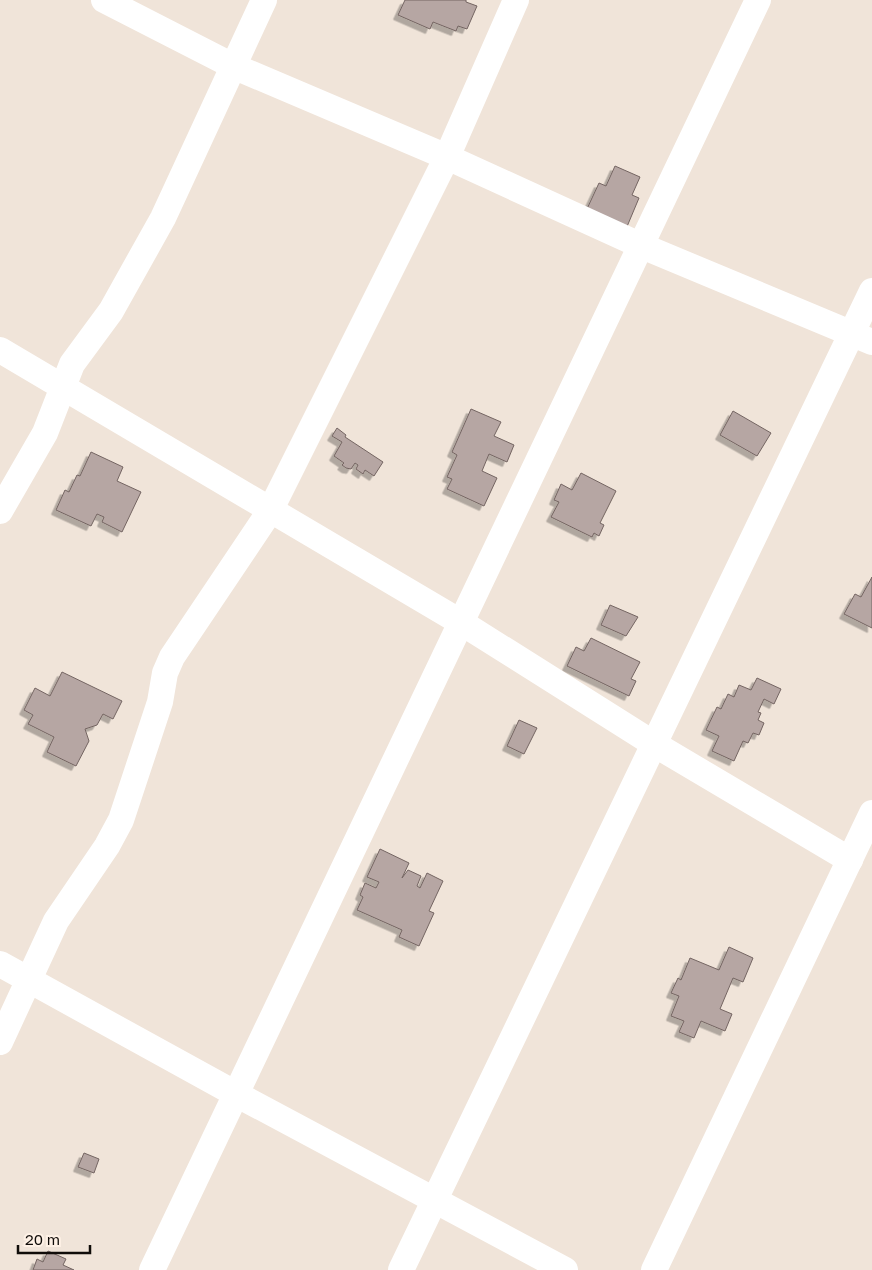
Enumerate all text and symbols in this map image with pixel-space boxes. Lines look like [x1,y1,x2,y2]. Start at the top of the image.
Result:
scale bar [18,1222,90,1254]
text: 20 m [25,1230,60,1248]

